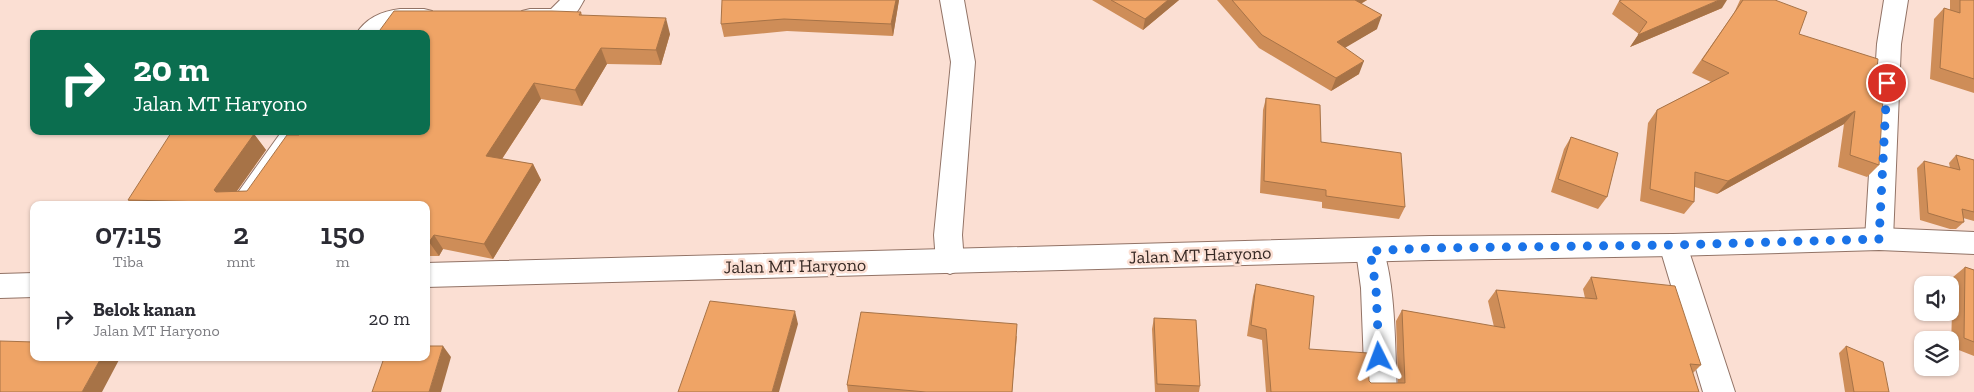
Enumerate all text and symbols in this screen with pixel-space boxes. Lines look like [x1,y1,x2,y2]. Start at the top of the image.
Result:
text: 20 m [133,48,209,90]
icon: right [50,50,115,115]
pin [1866,62,1908,104]
icon: arrive [1873,69,1901,97]
text: Jalan MT Haryono [133,90,307,117]
text: 07:15 [95,216,161,252]
text: 2 [233,216,249,252]
text: 150 [320,216,365,252]
street label: Jalan MT Haryono [1128,242,1272,268]
text: Tiba [113,252,144,271]
text: mnt [226,252,255,271]
text: m [336,252,350,271]
street label: Jalan MT Haryono [724,254,866,278]
map controls [1914,276,1959,376]
button: sound [1914,276,1959,321]
text: Belok kanan [93,298,196,321]
icon: right [50,305,78,333]
text: 20 m [369,307,410,330]
text: Jalan MT Haryono [93,321,220,340]
position arrow [1352,330,1404,382]
button: layers [1914,331,1959,376]

